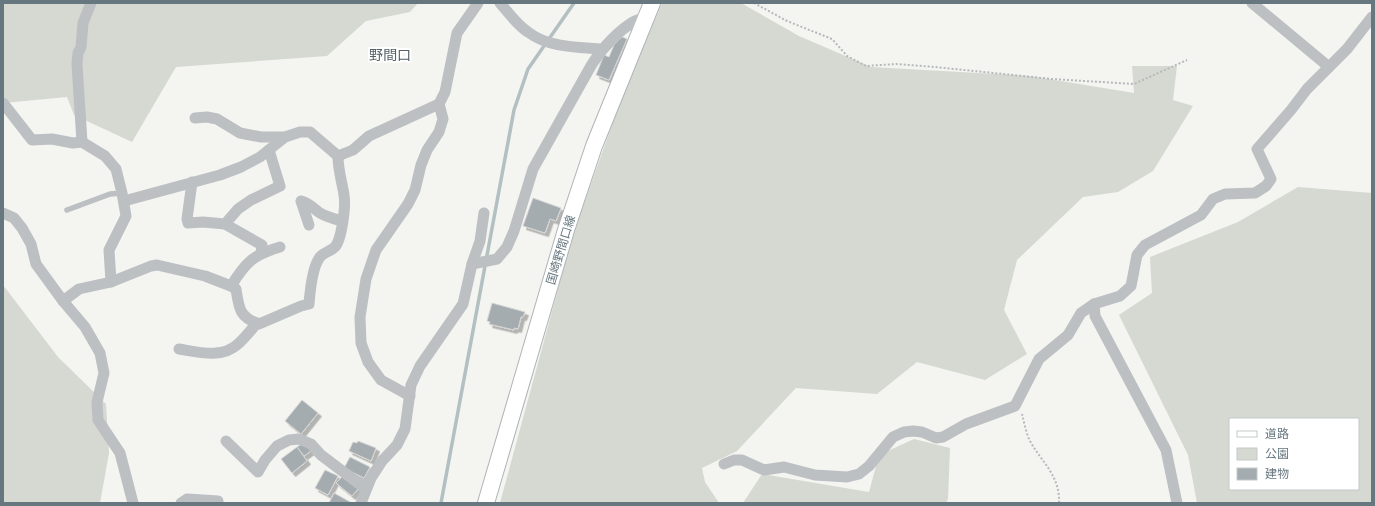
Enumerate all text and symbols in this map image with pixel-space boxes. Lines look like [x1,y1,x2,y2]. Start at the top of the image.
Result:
district label: 野間口 [369,48,411,65]
street label: 国崎野間口線 [544,214,580,287]
legend [1229,418,1359,490]
text: 道路 [1265,427,1289,443]
text: 公園 [1265,447,1289,463]
text: 建物 [1265,467,1289,483]

